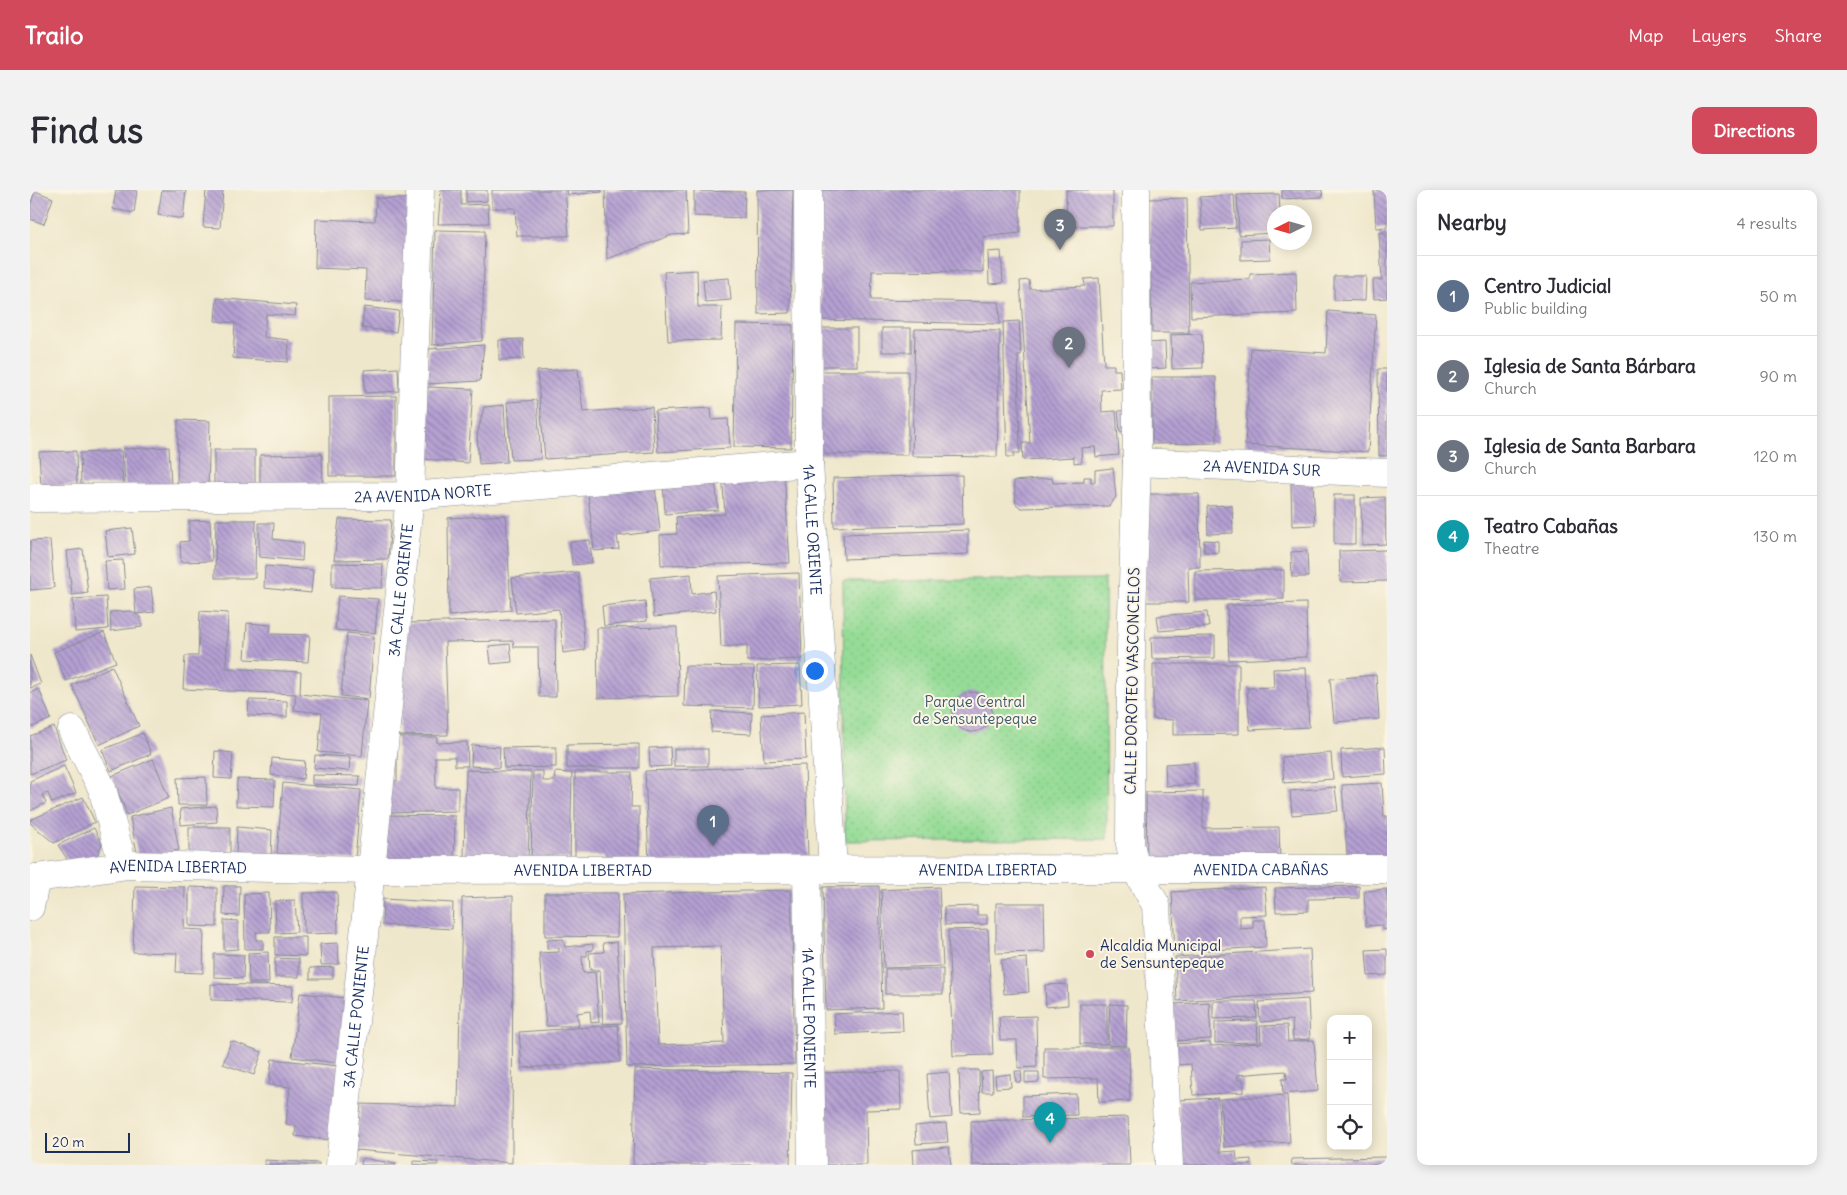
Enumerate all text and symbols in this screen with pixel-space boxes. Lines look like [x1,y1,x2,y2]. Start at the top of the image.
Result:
text: Trailo [25,20,83,50]
text: Map [1628,24,1663,47]
text: Layers [1691,24,1747,47]
text: Share [1775,24,1822,47]
button: Directions [1692,107,1817,154]
text: Find us [30,108,143,152]
north arrow [1267,205,1312,250]
pin: 3 [1044,209,1076,250]
text: Nearby [1437,209,1507,236]
text: 4 results [1736,213,1797,233]
text: Centro Judicial [1484,274,1611,298]
text: 1 [1450,286,1456,306]
text: 50 m [1759,286,1797,306]
text: Public building [1484,298,1587,318]
pin: 2 [1053,327,1085,368]
text: Iglesia de Santa Bárbara [1484,354,1696,378]
text: 2 [1449,366,1457,386]
text: 90 m [1759,366,1797,386]
text: Church [1484,378,1537,398]
text: Iglesia de Santa Barbara [1484,434,1696,458]
text: 3 [1448,446,1458,466]
text: 120 m [1754,446,1797,466]
street label: 2A AVENIDA SUR [1203,455,1322,480]
text: Church [1484,458,1537,478]
street label: 1A CALLE ORIENTE [800,464,826,596]
street label: 2A AVENIDA NORTE [354,480,492,506]
text: Teatro Cabañas [1484,514,1618,538]
street label: 3A CALLE ORIENTE [384,523,417,658]
text: 4 [1448,526,1458,546]
text: 130 m [1753,526,1797,546]
text: Theatre [1484,538,1539,558]
street label: CALLE DOROTEO VASCONCELOS [1121,567,1143,795]
your location [802,658,828,684]
park label: Parque Central de Sensuntepeque [913,692,1037,728]
pin: 1 [697,805,729,846]
street label: AVENIDA LIBERTAD [108,855,247,877]
street label: AVENIDA LIBERTAD [514,860,652,879]
street label: AVENIDA LIBERTAD [919,860,1057,879]
street label: AVENIDA CABAÑAS [1193,860,1329,879]
place label: Alcaldia Municipal de Sensuntepeque [1100,936,1224,972]
street label: 3A CALLE PONIENTE [339,944,372,1089]
street label: 1A CALLE PONIENTE [799,947,820,1089]
marker: Alcaldia Municipal de Sensuntepeque [1084,948,1096,960]
map controls [1327,1015,1372,1150]
button: + [1327,1015,1372,1060]
button: − [1327,1060,1372,1105]
pin: 4 [1034,1102,1066,1143]
button: locate [1327,1105,1372,1150]
scale bar [45,1130,130,1153]
text: 20 m [52,1133,85,1151]

